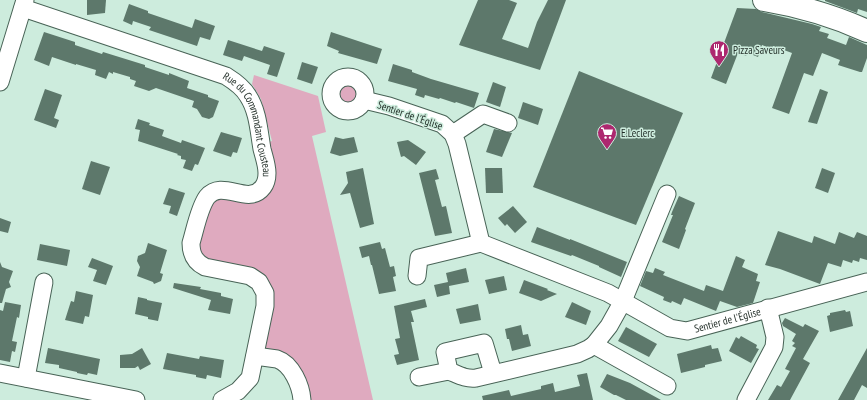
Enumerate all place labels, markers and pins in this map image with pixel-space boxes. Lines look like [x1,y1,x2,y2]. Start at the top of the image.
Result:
restaurant icon: Pizza Saveurs [708,39,730,67]
place label: Pizza Saveurs [733,43,785,57]
supermarket icon: E.Leclerc [596,122,618,150]
place label: E.Leclerc [621,126,654,140]

